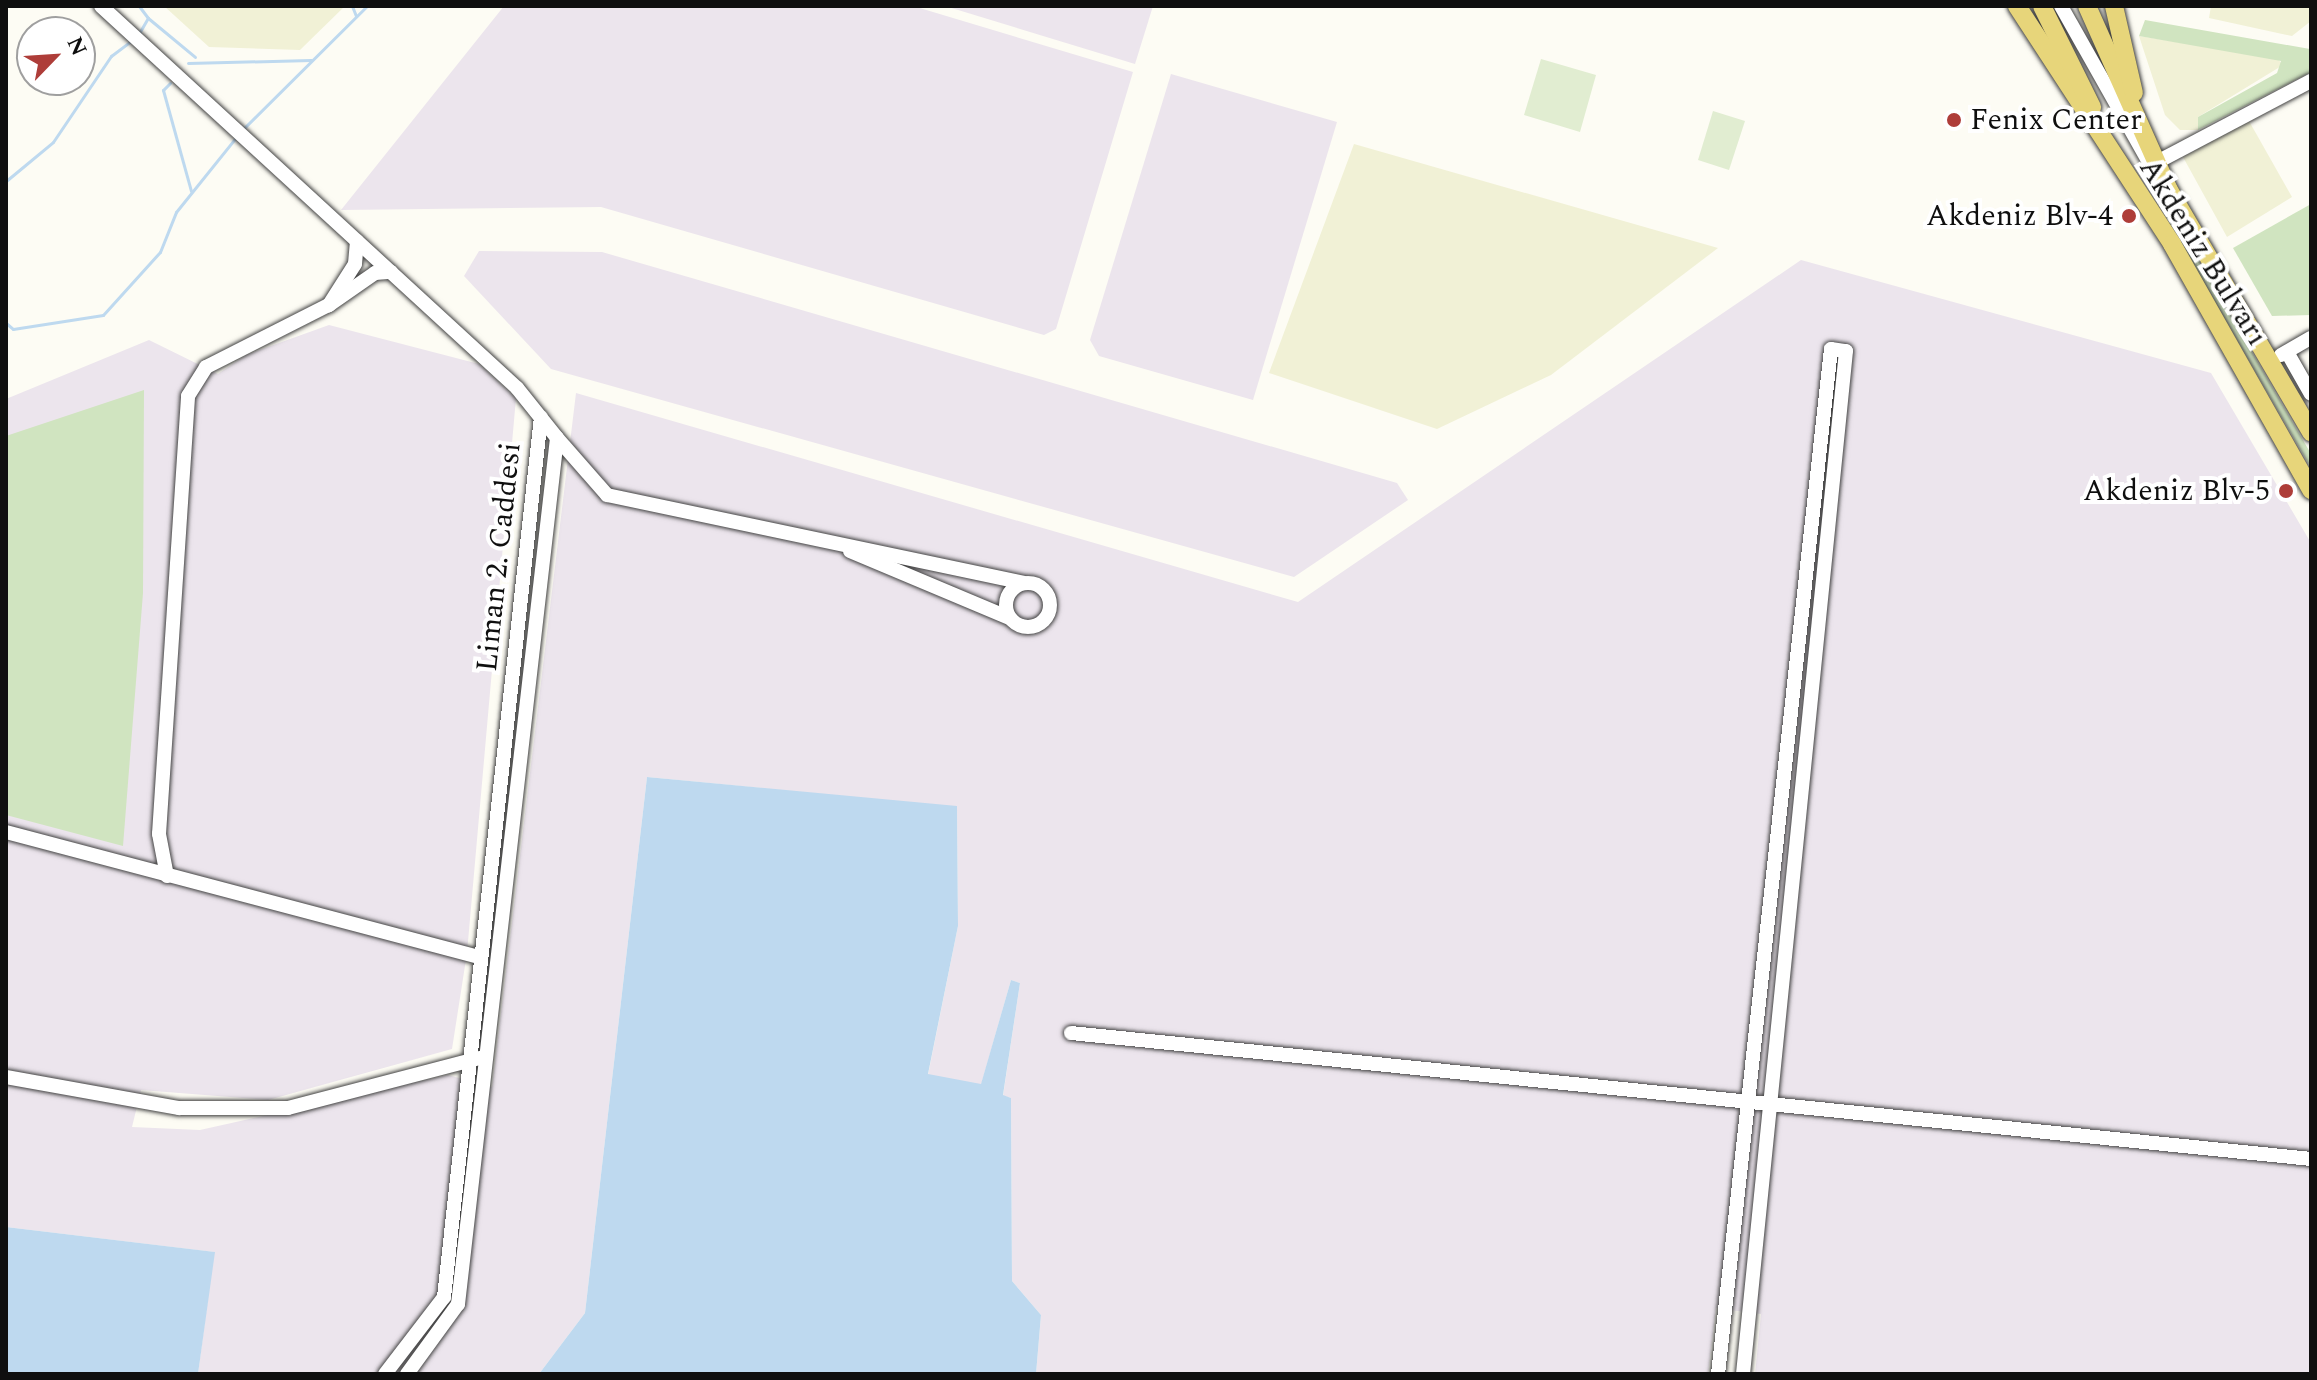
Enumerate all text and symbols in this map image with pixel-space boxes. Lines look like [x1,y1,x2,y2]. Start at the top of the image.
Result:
north arrow [16,16,96,96]
text: N [58,31,95,62]
place label: Fenix Center [1970,102,2142,138]
marker: Fenix Center [1945,111,1963,129]
street label: Akdeniz Bulvarı [2131,152,2275,352]
place label: Akdeniz Blv-4 [1926,198,2113,234]
marker: Akdeniz Blv-4 [2120,207,2138,225]
street label: Liman 2. Caddesi [469,441,529,673]
place label: Akdeniz Blv-5 [2083,473,2270,509]
marker: Akdeniz Blv-5 [2277,482,2295,500]

